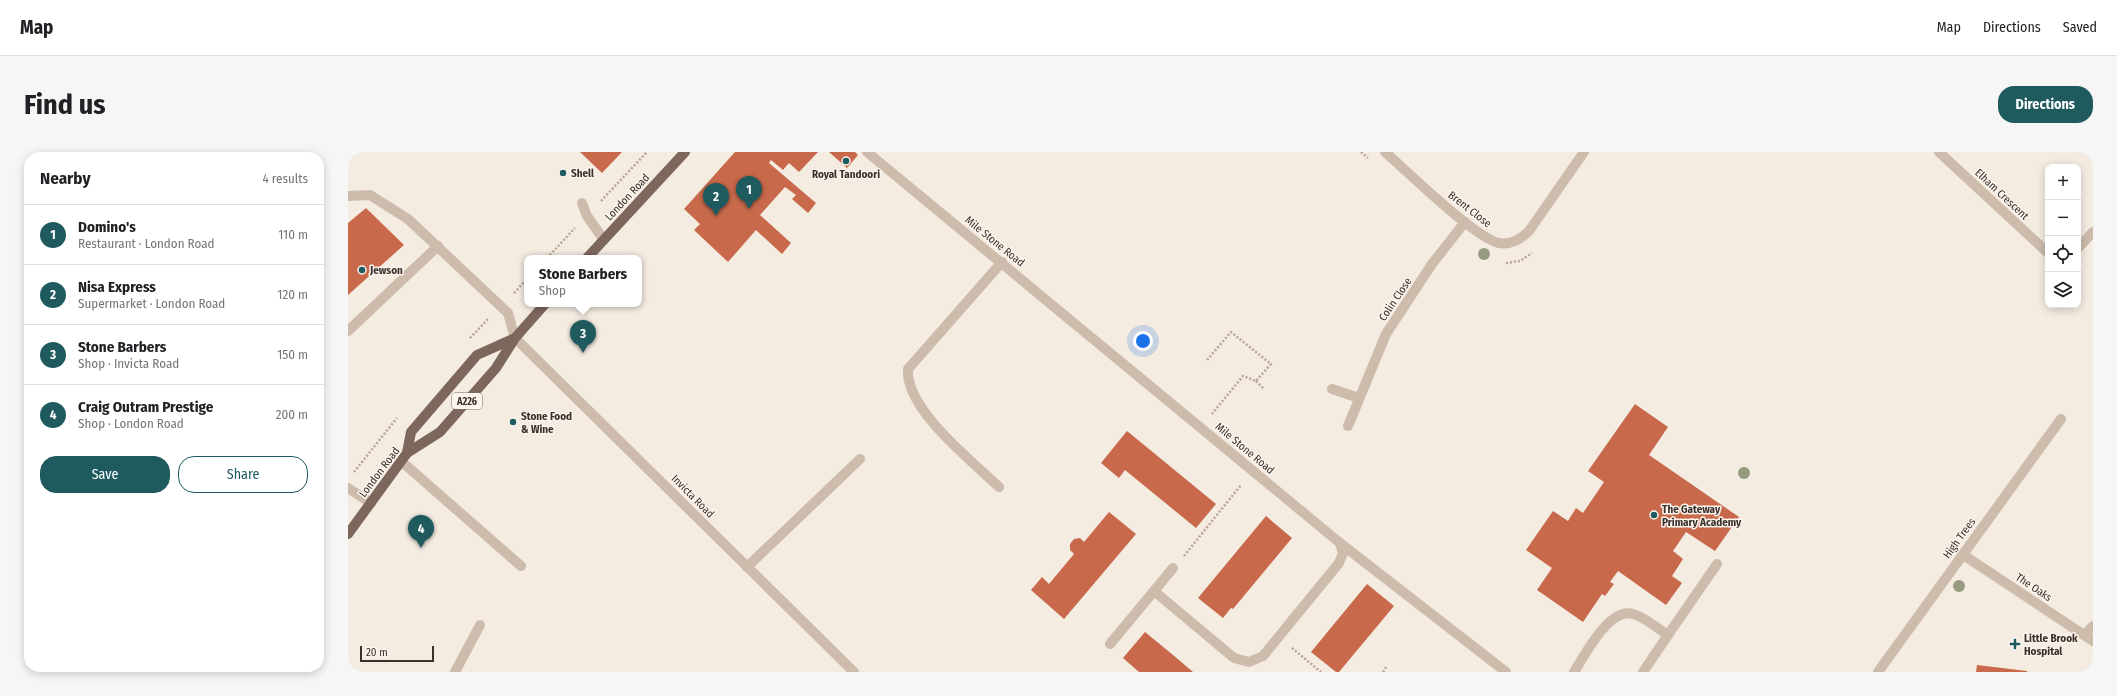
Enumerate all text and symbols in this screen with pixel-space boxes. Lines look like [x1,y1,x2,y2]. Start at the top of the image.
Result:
text: Map [20,16,53,39]
text: Map [1937,19,1961,36]
text: Directions [1983,19,2041,36]
text: Saved [2063,19,2097,36]
button: Directions [1998,86,2093,123]
text: Find us [24,88,106,121]
marker: Royal Tandoori [841,156,851,166]
map controls [2045,164,2081,308]
button: + [2045,164,2081,200]
street label: Elham Crescent [1972,166,2031,223]
place label: Shell [571,167,595,180]
text: Nearby [40,168,91,189]
marker: Shell [558,168,568,178]
place label: Royal Tandoori [812,168,880,181]
text: 4 results [262,171,308,186]
street label: London Road [602,171,652,223]
pin: 1 [736,176,762,209]
pin: 2 [703,183,729,216]
street label: Brent Close [1446,189,1494,230]
button: − [2045,200,2081,236]
street label: Mile Stone Road [962,213,1027,269]
text: Domino's [78,218,136,236]
text: 1 [50,227,56,242]
text: 110 m [278,227,308,242]
text: Restaurant · London Road [78,236,215,251]
button: locate [2045,236,2081,272]
popup [524,255,642,307]
place label: Jewson [369,264,403,277]
marker: Jewson [357,265,367,275]
text: Stone Barbers [539,265,627,283]
button: layers [2045,272,2081,308]
street label: Colin Close [1376,275,1415,323]
text: Nisa Express [78,278,156,296]
text: Shop [539,283,566,298]
text: 2 [50,287,56,302]
text: 120 m [277,287,308,302]
text: Supermarket · London Road [78,296,225,311]
pin: 3 [570,320,596,353]
your location [1133,331,1153,351]
text: Stone Barbers [78,338,166,356]
text: 3 [50,347,56,362]
text: 150 m [277,347,308,362]
text: Shop · Invicta Road [78,356,179,371]
road number: A226 [452,393,482,409]
text: Craig Outram Prestige [78,398,213,416]
text: 4 [50,407,56,422]
text: 200 m [276,407,308,422]
place label: Stone Food & Wine [521,410,572,436]
text: Shop · London Road [78,416,184,431]
marker: Stone Food & Wine [508,417,518,427]
street label: Mile Stone Road [1213,420,1277,477]
street label: London Road [356,445,402,500]
button: Save [40,456,170,493]
button: Share [178,456,308,493]
street label: Invicta Road [669,472,717,520]
place label: The Gateway Primary Academy [1662,503,1742,529]
marker: The Gateway Primary Academy [1649,510,1659,520]
pin: 4 [408,515,434,548]
street label: High Trees [1940,515,1979,561]
street label: The Oaks [2013,571,2055,604]
place label: Little Brook Hospital [2024,632,2078,658]
marker: Little Brook Hospital [2009,638,2021,650]
scale bar [360,644,434,663]
text: 20 m [366,646,388,659]

